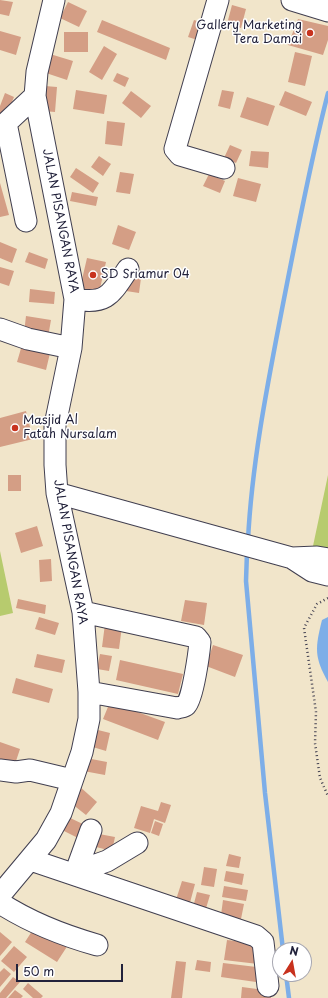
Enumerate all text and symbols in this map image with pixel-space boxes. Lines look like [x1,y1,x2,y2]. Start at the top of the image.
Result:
place label: Gallery Marketing Tera Damai [196,19,302,47]
marker: Gallery Marketing Tera Damai [305,28,315,38]
street label: JALAN PISANGAN RAYA [39,147,81,295]
place label: SD Sriamur 04 [101,268,190,282]
marker: SD Sriamur 04 [88,270,98,280]
place label: Masjid Al Fatah Nursalam [23,414,117,442]
marker: Masjid Al Fatah Nursalam [10,423,20,433]
street label: JALAN PISANGAN RAYA [50,478,90,626]
north arrow [272,942,312,982]
text: N [288,942,300,960]
scale bar [18,956,125,982]
text: 50 m [23,962,54,980]

